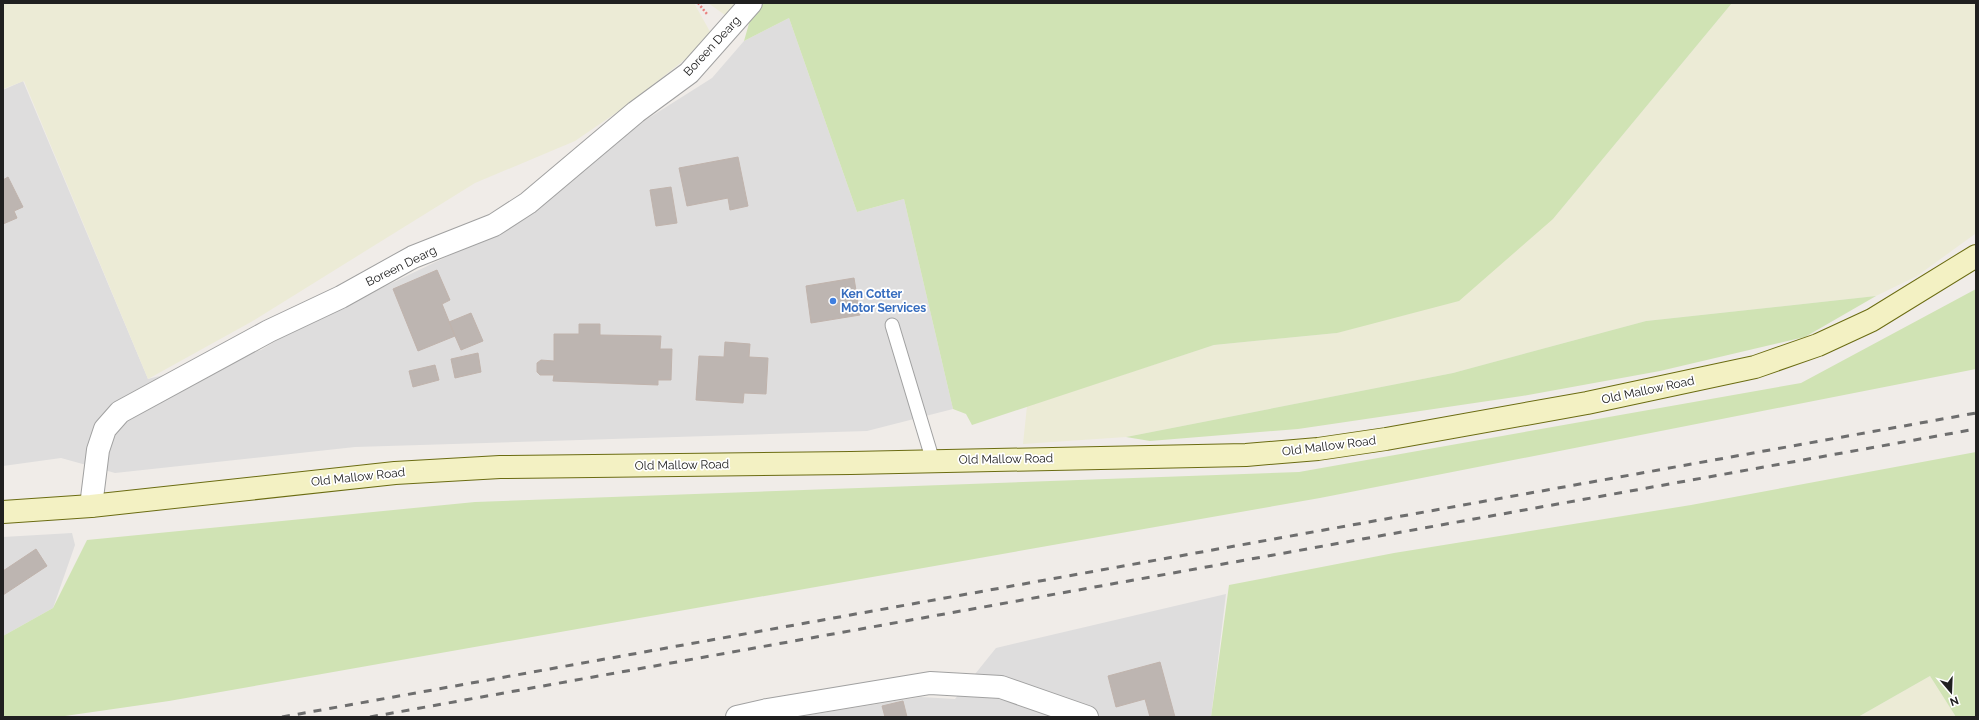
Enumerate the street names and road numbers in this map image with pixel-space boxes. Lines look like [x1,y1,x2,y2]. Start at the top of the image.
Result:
street label: Boreen Dearg [681,13,743,79]
street label: Boreen Dearg [363,243,439,289]
street label: Old Mallow Road [1600,373,1696,407]
street label: Old Mallow Road [1281,433,1377,459]
street label: Old Mallow Road [959,451,1053,467]
street label: Old Mallow Road [635,457,729,473]
street label: Old Mallow Road [310,465,406,489]

